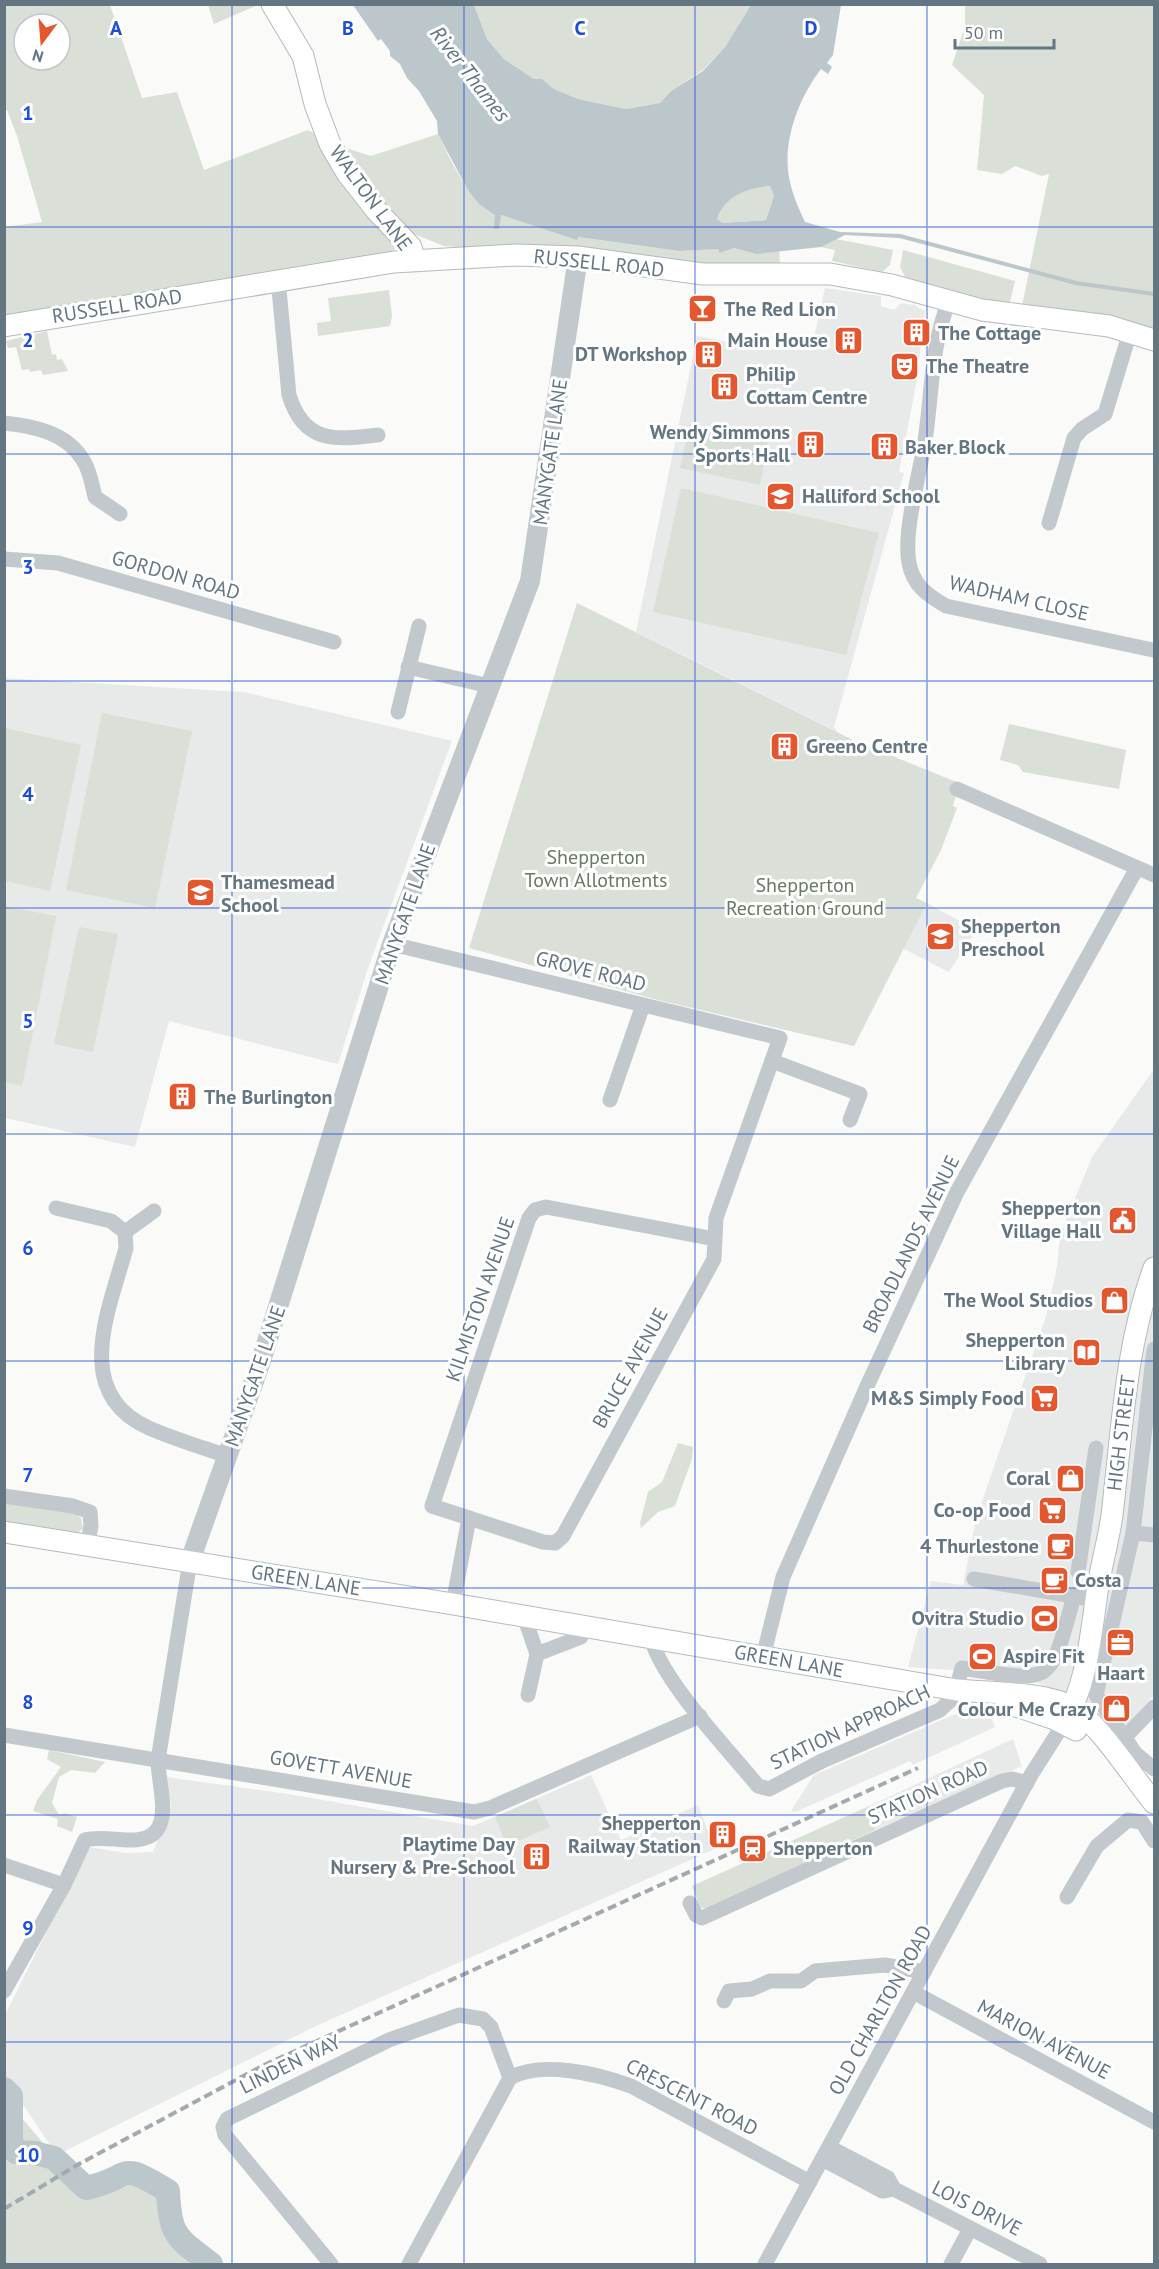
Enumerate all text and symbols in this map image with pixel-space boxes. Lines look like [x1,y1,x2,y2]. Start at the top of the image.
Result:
north arrow [12,12,72,72]
scale bar [955,12,1054,50]
text: A [110,15,123,41]
text: B [342,15,354,41]
text: C [574,15,586,41]
text: D [805,15,818,41]
water label: River Thames [425,20,517,127]
text: 50 m [964,21,1003,44]
text: N [30,45,46,67]
text: 1 [22,100,34,126]
street label: WALTON LANE [324,140,418,256]
street label: RUSSELL ROAD [532,243,666,283]
street label: RUSSELL ROAD [50,283,184,329]
bar icon: The Red Lion [687,293,719,325]
place label: The Red Lion [724,296,836,322]
building icon: The Cottage [901,317,933,349]
place label: The Cottage [938,320,1041,346]
building icon: Main House [833,324,865,356]
text: 2 [22,327,34,353]
place label: Main House [728,327,828,353]
building icon: DT Workshop [692,338,724,370]
place label: DT Workshop [575,341,687,367]
theatre icon: The Theatre [889,350,921,382]
place label: The Theatre [926,353,1029,379]
place label: Philip Cottam Centre [746,361,868,410]
building icon: Philip Cottam Centre [709,370,741,402]
street label: MANYGATE LANE [527,377,573,527]
place label: Wendy Simmons Sports Hall [650,419,790,468]
building icon: Wendy Simmons Sports Hall [795,428,827,460]
building icon: Baker Block [868,431,900,463]
place label: Baker Block [905,434,1006,460]
school or university icon: Halliford School [765,480,797,512]
place label: Halliford School [802,483,940,509]
street label: GORDON ROAD [109,544,243,606]
text: 3 [22,554,34,580]
street label: WADHAM CLOSE [947,569,1091,627]
building icon: Greeno Centre [769,730,801,762]
place label: Greeno Centre [806,733,928,759]
text: 4 [22,781,34,807]
street label: MANYGATE LANE [369,840,441,988]
park label: Shepperton Town Allotments [525,844,667,893]
place label: Thamesmead School [221,869,335,918]
park label: Shepperton Recreation Ground [726,872,884,921]
school or university icon: Thamesmead School [184,877,216,909]
place label: Shepperton Preschool [961,913,1061,962]
school or university icon: Shepperton Preschool [924,921,956,953]
street label: GROVE ROAD [533,945,649,997]
text: 5 [22,1008,34,1034]
building icon: The Burlington [167,1081,199,1113]
place label: The Burlington [204,1084,332,1110]
street label: BROADLANDS AVENUE [857,1151,965,1337]
place label: Shepperton Village Hall [1000,1195,1101,1244]
public building icon: Shepperton Village Hall [1106,1204,1138,1236]
street label: KILMISTON AVENUE [440,1213,520,1385]
text: 6 [22,1235,34,1261]
shop icon: The Wool Studios [1098,1284,1130,1316]
place label: The Wool Studios [944,1287,1093,1313]
street label: MANYGATE LANE [219,1302,291,1450]
street label: BRUCE AVENUE [586,1303,674,1433]
place label: Shepperton Library [965,1327,1065,1376]
library icon: Shepperton Library [1070,1336,1102,1368]
street label: HIGH STREET [1101,1374,1141,1492]
supermarket icon: M&S Simply Food [1029,1382,1061,1414]
place label: M&S Simply Food [871,1385,1024,1411]
text: 7 [22,1462,34,1488]
shop icon: Coral [1055,1462,1087,1494]
place label: Coral [1006,1465,1050,1491]
supermarket icon: Co-op Food [1036,1494,1068,1526]
place label: Co-op Food [934,1497,1031,1523]
cafe icon: 4 Thurlestone [1044,1530,1076,1562]
place label: 4 Thurlestone [920,1533,1039,1559]
street label: GREEN LANE [249,1558,363,1602]
cafe icon: Costa [1038,1564,1070,1596]
place label: Costa [1075,1567,1122,1593]
sports icon: Ovitra Studio [1029,1602,1061,1634]
place label: Ovitra Studio [912,1605,1024,1631]
office icon: Haart [1105,1627,1137,1659]
street label: GREEN LANE [732,1639,846,1683]
sports icon: Aspire Fit [966,1640,998,1672]
place label: Aspire Fit [1003,1643,1084,1669]
place label: Haart [1097,1660,1145,1686]
street label: STATION APPROACH [766,1678,934,1776]
text: 8 [22,1689,34,1715]
shop icon: Colour Me Crazy [1101,1693,1133,1725]
place label: Colour Me Crazy [958,1696,1096,1722]
street label: GOVETT AVENUE [268,1744,414,1794]
street label: STATION ROAD [864,1754,992,1830]
place label: Shepperton Railway Station [568,1810,701,1859]
building icon: Shepperton Railway Station [706,1819,738,1851]
place label: Playtime Day Nursery & Pre-School [330,1831,515,1880]
station icon: Shepperton [736,1832,768,1864]
place label: Shepperton [773,1835,873,1861]
building icon: Playtime Day Nursery & Pre-School [520,1840,552,1872]
text: 9 [22,1915,34,1941]
street label: OLD CHARLTON ROAD [822,1920,938,2100]
street label: MARION AVENUE [973,1993,1115,2085]
street label: LINDEN WAY [235,2028,346,2100]
street label: CRESCENT ROAD [622,2053,762,2141]
text: 10 [17,2142,39,2168]
street label: LOIS DRIVE [928,2174,1026,2242]

